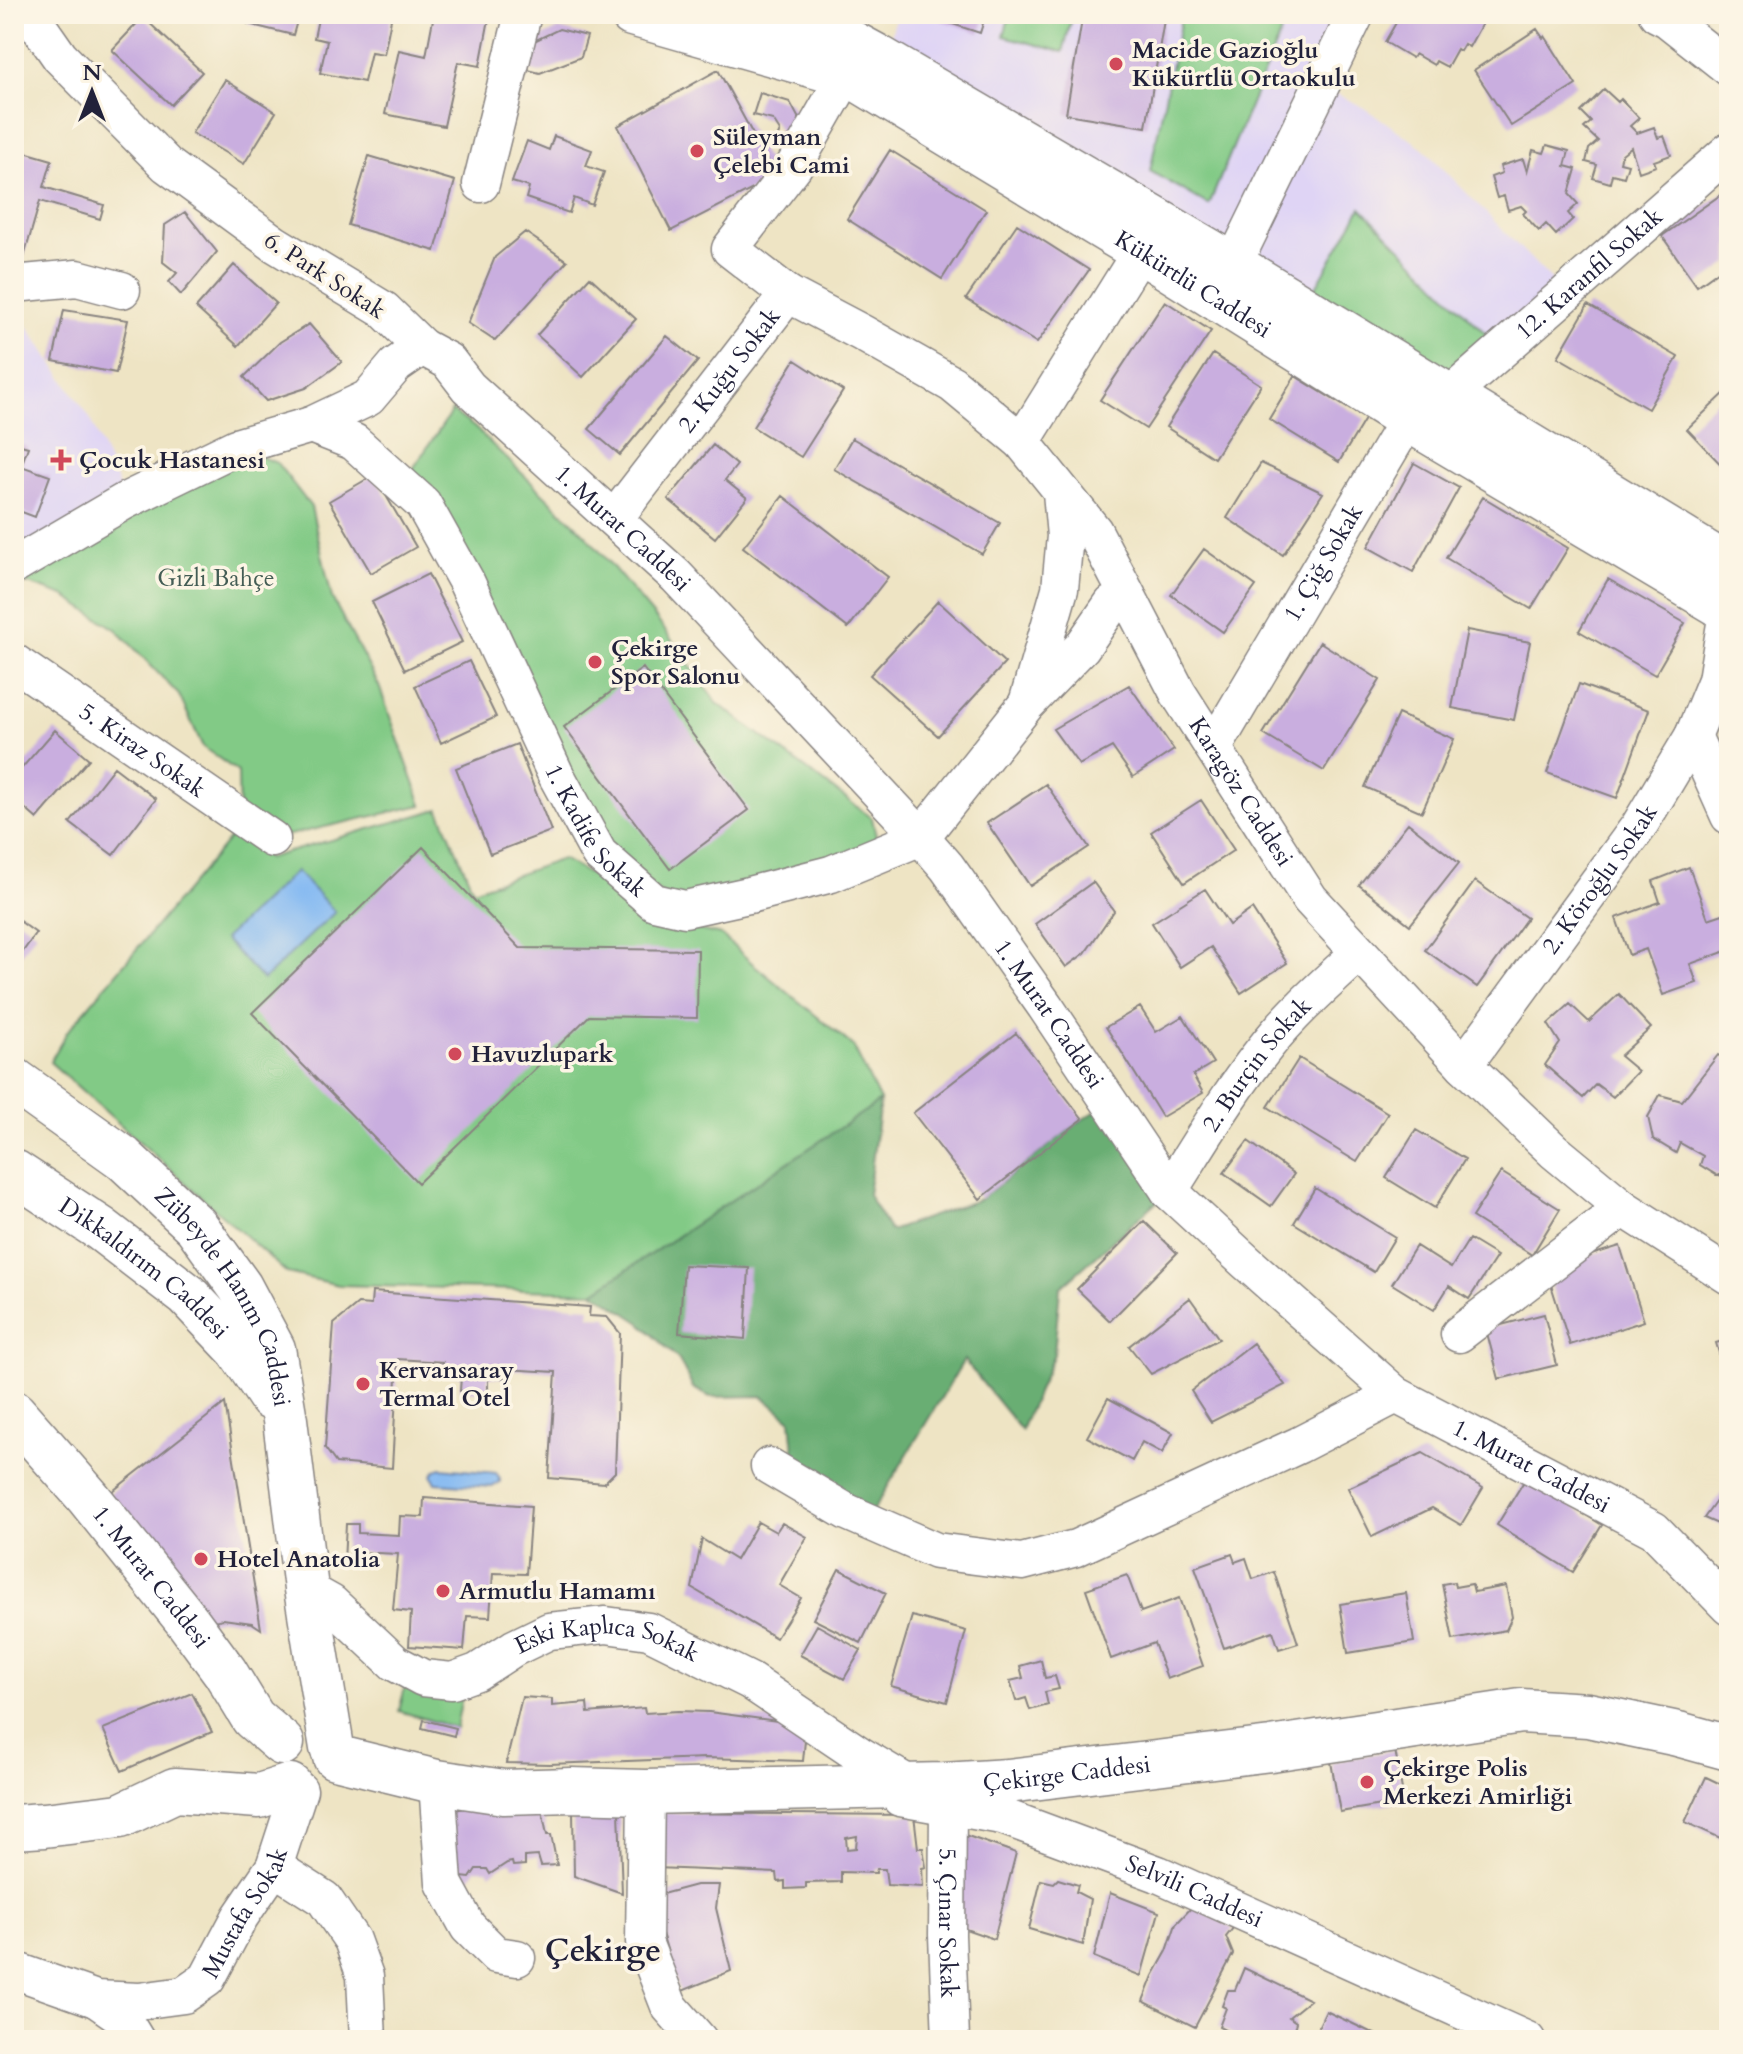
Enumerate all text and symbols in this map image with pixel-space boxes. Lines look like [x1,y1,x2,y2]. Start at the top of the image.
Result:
place label: Macide Gazioğlu Kükürtlü Ortaokulu [1132,34,1356,95]
north arrow [52,52,132,132]
marker: Macide Gazioğlu Kükürtlü Ortaokulu [1107,55,1125,73]
text: N [82,58,102,88]
place label: Süleyman Çelebi Cami [713,121,850,182]
marker: Süleyman Çelebi Cami [688,142,706,160]
street label: 12. Karanfil Sokak [1509,200,1670,347]
street label: Kükürtlü Caddesi [1108,223,1278,346]
street label: 6. Park Sokak [258,224,392,327]
street label: 2. Kuğu Sokak [670,301,788,440]
place label: Çocuk Hastanesi [79,444,265,477]
marker: Çocuk Hastanesi [50,449,72,471]
street label: 1. Murat Caddesi [547,458,698,599]
street label: 1. Çiğ Sokak [1276,498,1371,628]
park label: Gizli Bahçe [157,562,275,595]
place label: Çekirge Spor Salonu [611,632,740,693]
marker: Çekirge Spor Salonu [586,653,604,671]
street label: 5. Kiraz Sokak [72,696,212,806]
street label: Karagöz Caddesi [1181,711,1301,873]
street label: 1. Kadife Sokak [536,759,653,905]
street label: 2. Köroğlu Sokak [1534,798,1665,961]
street label: 1. Murat Caddesi [986,933,1112,1095]
street label: 2. Burçin Sokak [1195,990,1319,1138]
place label: Havuzlupark [471,1038,614,1071]
marker: Havuzlupark [446,1045,464,1063]
street label: Zübeyde Hanım Caddesi [147,1180,298,1409]
street label: Dikkaldırım Caddesi [52,1190,236,1347]
place label: Kervansaray Termal Otel [379,1354,515,1415]
marker: Kervansaray Termal Otel [354,1375,372,1393]
street label: 1. Murat Caddesi [1447,1411,1616,1521]
street label: 1. Murat Caddesi [84,1499,218,1655]
place label: Hotel Anatolia [217,1543,380,1576]
marker: Hotel Anatolia [192,1550,210,1568]
place label: Armutlu Hamamı [459,1575,656,1608]
marker: Armutlu Hamamı [434,1582,452,1600]
street label: Eski Kaplıca Sokak [509,1609,705,1670]
street label: Çekirge Caddesi [982,1748,1152,1800]
place label: Çekirge Polis Merkezi Amirliği [1383,1752,1573,1813]
marker: Çekirge Polis Merkezi Amirliği [1358,1773,1376,1791]
street label: Mustafa Sokak [194,1843,296,1984]
street label: Selvili Caddesi [1121,1847,1268,1936]
street label: 5. Çınar Sokak [930,1848,965,1999]
district label: Çekirge [545,1929,661,1973]

